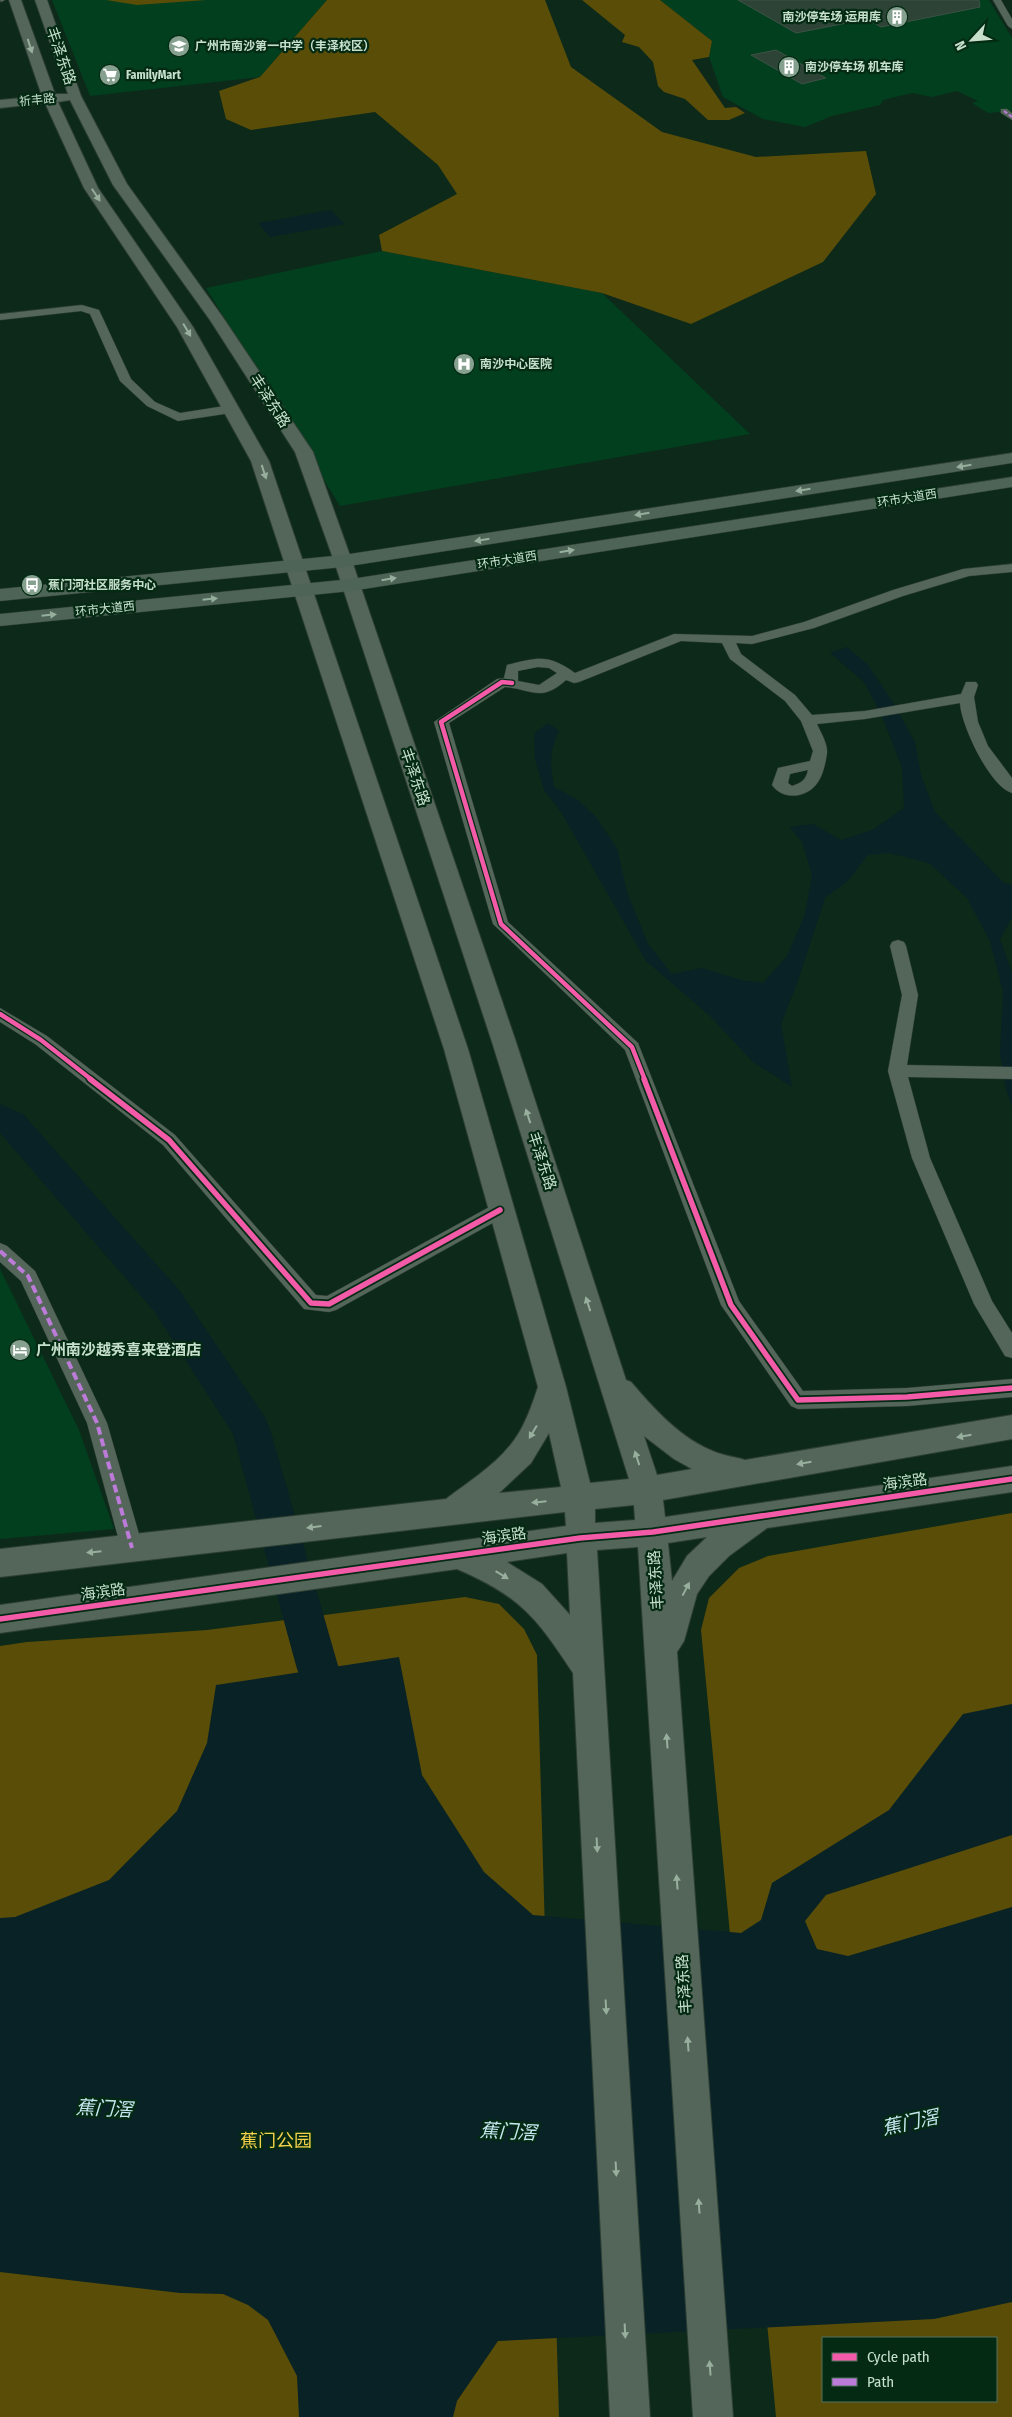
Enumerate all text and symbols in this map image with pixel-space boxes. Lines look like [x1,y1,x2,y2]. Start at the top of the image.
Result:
building icon: 南沙停车场 运用库 [885,5,909,29]
place label: 南沙停车场 运用库 [783,10,881,24]
north arrow [947,15,997,65]
street label: 丰泽东路 [43,25,79,87]
school or university icon: 广州市南沙第一中学（丰泽校区） [167,34,191,58]
text: N [951,38,970,53]
one-way arrow [27,39,35,54]
place label: 广州市南沙第一中学（丰泽校区） [195,39,375,53]
building icon: 南沙停车场 机车库 [777,55,801,79]
place label: 南沙停车场 机车库 [805,60,904,74]
supermarket icon: FamilyMart [98,63,122,87]
place label: FamilyMart [126,68,182,82]
street label: 祈丰路 [18,91,56,109]
one-way arrow [91,188,101,201]
one-way arrow [182,323,191,336]
hospital icon: 南沙中心医院 [452,352,476,376]
place label: 南沙中心医院 [480,357,552,371]
street label: 丰泽东路 [246,371,294,431]
one-way arrow [955,462,971,470]
one-way arrow [260,465,268,480]
one-way arrow [795,486,811,494]
street label: 环市大道西 [876,486,938,510]
one-way arrow [634,511,650,519]
one-way arrow [474,536,490,544]
one-way arrow [559,546,575,554]
street label: 环市大道西 [476,548,538,572]
bus stop icon: 蕉门河社区服务中心 [20,573,44,597]
one-way arrow [381,574,397,582]
place label: 蕉门河社区服务中心 [48,578,156,592]
one-way arrow [202,595,218,603]
street label: 环市大道西 [74,599,136,619]
one-way arrow [41,611,57,619]
street label: 丰泽东路 [397,746,433,808]
one-way arrow [523,1108,531,1123]
street label: 丰泽东路 [524,1130,560,1192]
one-way arrow [583,1296,591,1311]
hotel icon: 广州南沙越秀喜来登酒店 [8,1338,32,1362]
place label: 广州南沙越秀喜来登酒店 [36,1341,201,1359]
one-way arrow [529,1425,538,1439]
one-way arrow [956,1432,972,1440]
one-way arrow [633,1451,640,1466]
one-way arrow [795,1459,811,1467]
street label: 海滨路 [881,1470,929,1494]
one-way arrow [531,1498,547,1506]
one-way arrow [306,1523,322,1531]
street label: 海滨路 [480,1524,528,1548]
one-way arrow [86,1548,102,1556]
street label: 丰泽东路 [645,1549,667,1611]
one-way arrow [495,1570,508,1579]
street label: 海滨路 [79,1580,127,1604]
one-way arrow [681,1582,690,1595]
one-way arrow [663,1733,671,1749]
one-way arrow [594,1837,602,1853]
one-way arrow [672,1874,680,1890]
street label: 丰泽东路 [673,1953,695,2015]
one-way arrow [603,1999,611,2015]
one-way arrow [683,2036,691,2052]
water label: 蕉门滘 [75,2096,136,2122]
water label: 蕉门滘 [880,2105,943,2140]
water label: 蕉门滘 [479,2119,540,2145]
park label: 蕉门公园 [240,2130,312,2152]
one-way arrow [612,2161,620,2177]
one-way arrow [694,2198,702,2214]
one-way arrow [621,2324,629,2340]
legend [822,2337,997,2402]
text: Cycle path [867,2348,930,2366]
one-way arrow [705,2360,713,2376]
text: Path [867,2373,894,2391]

